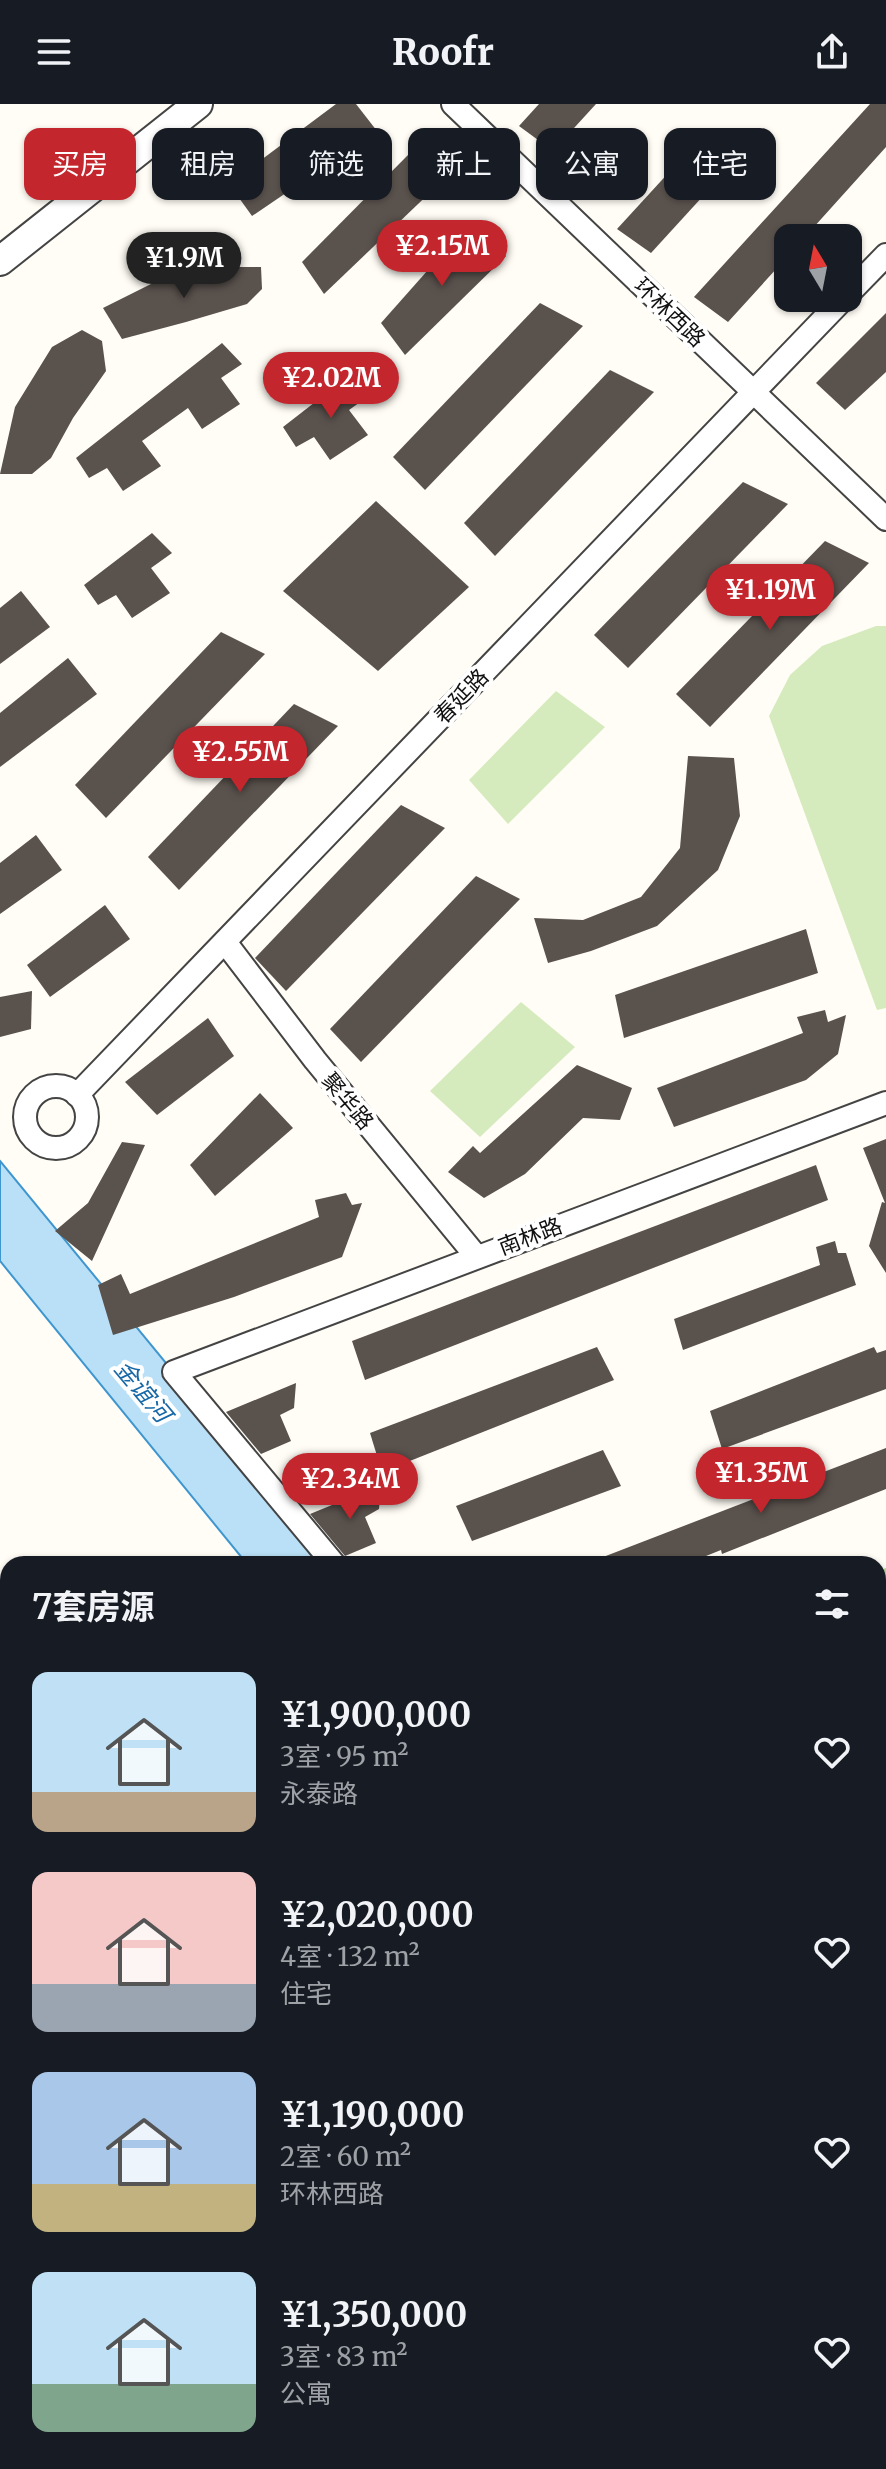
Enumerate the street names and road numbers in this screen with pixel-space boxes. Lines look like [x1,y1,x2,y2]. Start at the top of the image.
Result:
street label: 环林西路 [629,271,711,353]
street label: 春延路 [428,663,494,729]
street label: 聚华路 [316,1067,380,1135]
street label: 南林路 [494,1211,566,1261]

